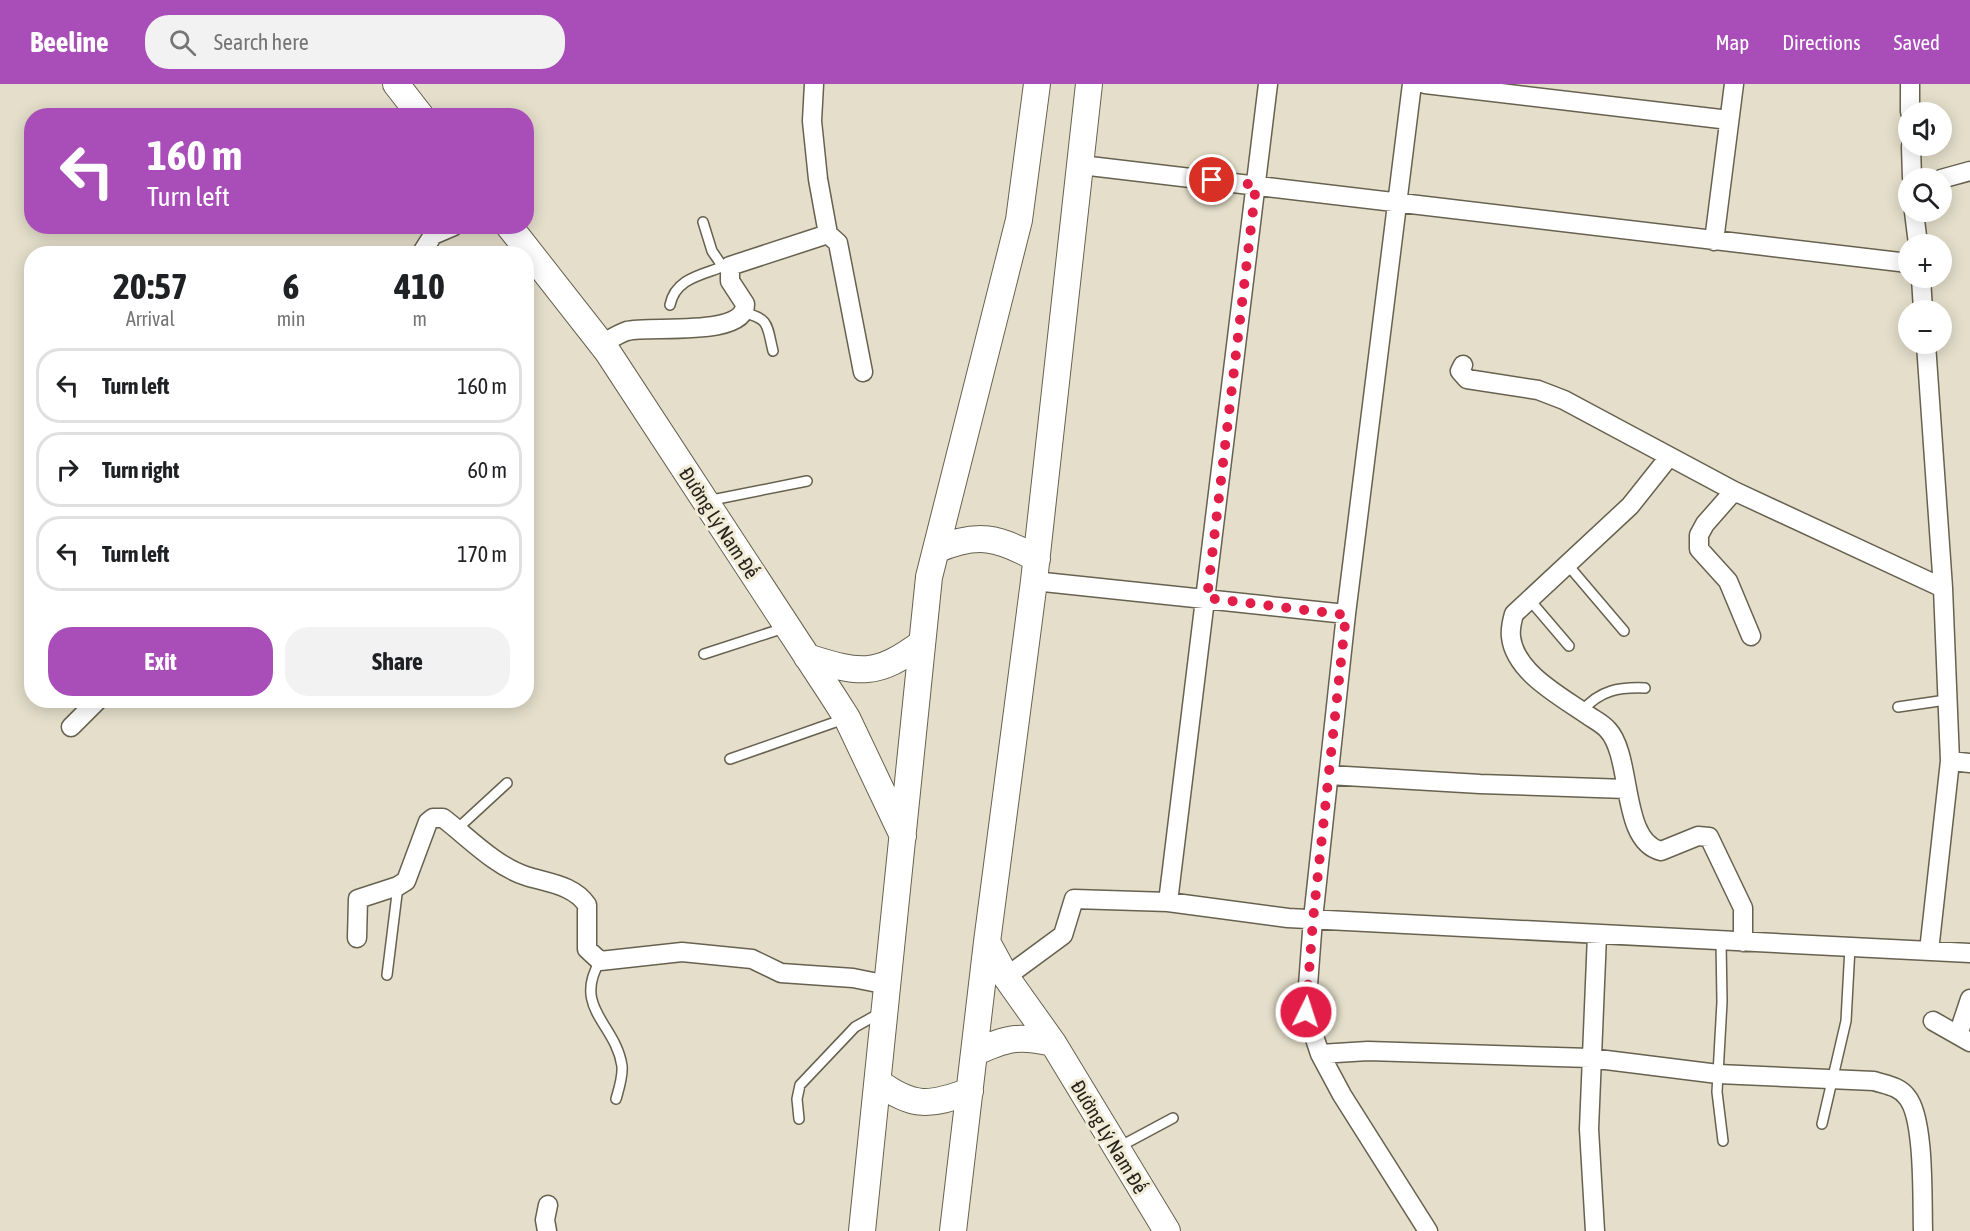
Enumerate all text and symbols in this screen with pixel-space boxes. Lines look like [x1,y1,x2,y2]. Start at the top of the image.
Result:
search box [145,15,565,69]
text: Beeline [30,26,109,58]
icon: search [166,26,199,59]
text: Search here [214,29,309,55]
text: Map [1715,30,1749,54]
text: Directions [1782,30,1861,54]
text: Saved [1894,30,1940,54]
map controls [1898,102,1952,354]
button: sound [1898,102,1952,156]
text: 160 m [147,131,242,179]
icon: left [48,132,126,210]
pin [1186,154,1237,205]
icon: arrive [1195,163,1228,196]
button: search [1898,168,1952,222]
text: Turn left [147,181,230,212]
button: + [1898,234,1952,288]
text: 20:57 [113,265,188,307]
text: 6 [283,265,299,307]
text: 410 [394,265,445,307]
button: − [1898,300,1952,354]
text: Arrival [126,307,175,330]
text: min [277,307,305,330]
text: m [412,307,427,330]
icon: left [51,369,84,402]
text: Turn left [102,373,169,399]
text: 160 m [457,373,507,399]
icon: right [51,453,84,486]
text: Turn right [102,457,179,483]
text: 60 m [467,457,507,483]
street label: Đường Lý Nam Đế [675,463,764,583]
icon: left [51,537,84,570]
text: Turn left [102,541,169,567]
text: 170 m [457,541,507,567]
button: Exit [48,627,273,696]
button: Share [285,627,510,696]
position arrow [1274,980,1338,1044]
street label: Đường Lý Nam Đế [1067,1076,1152,1198]

